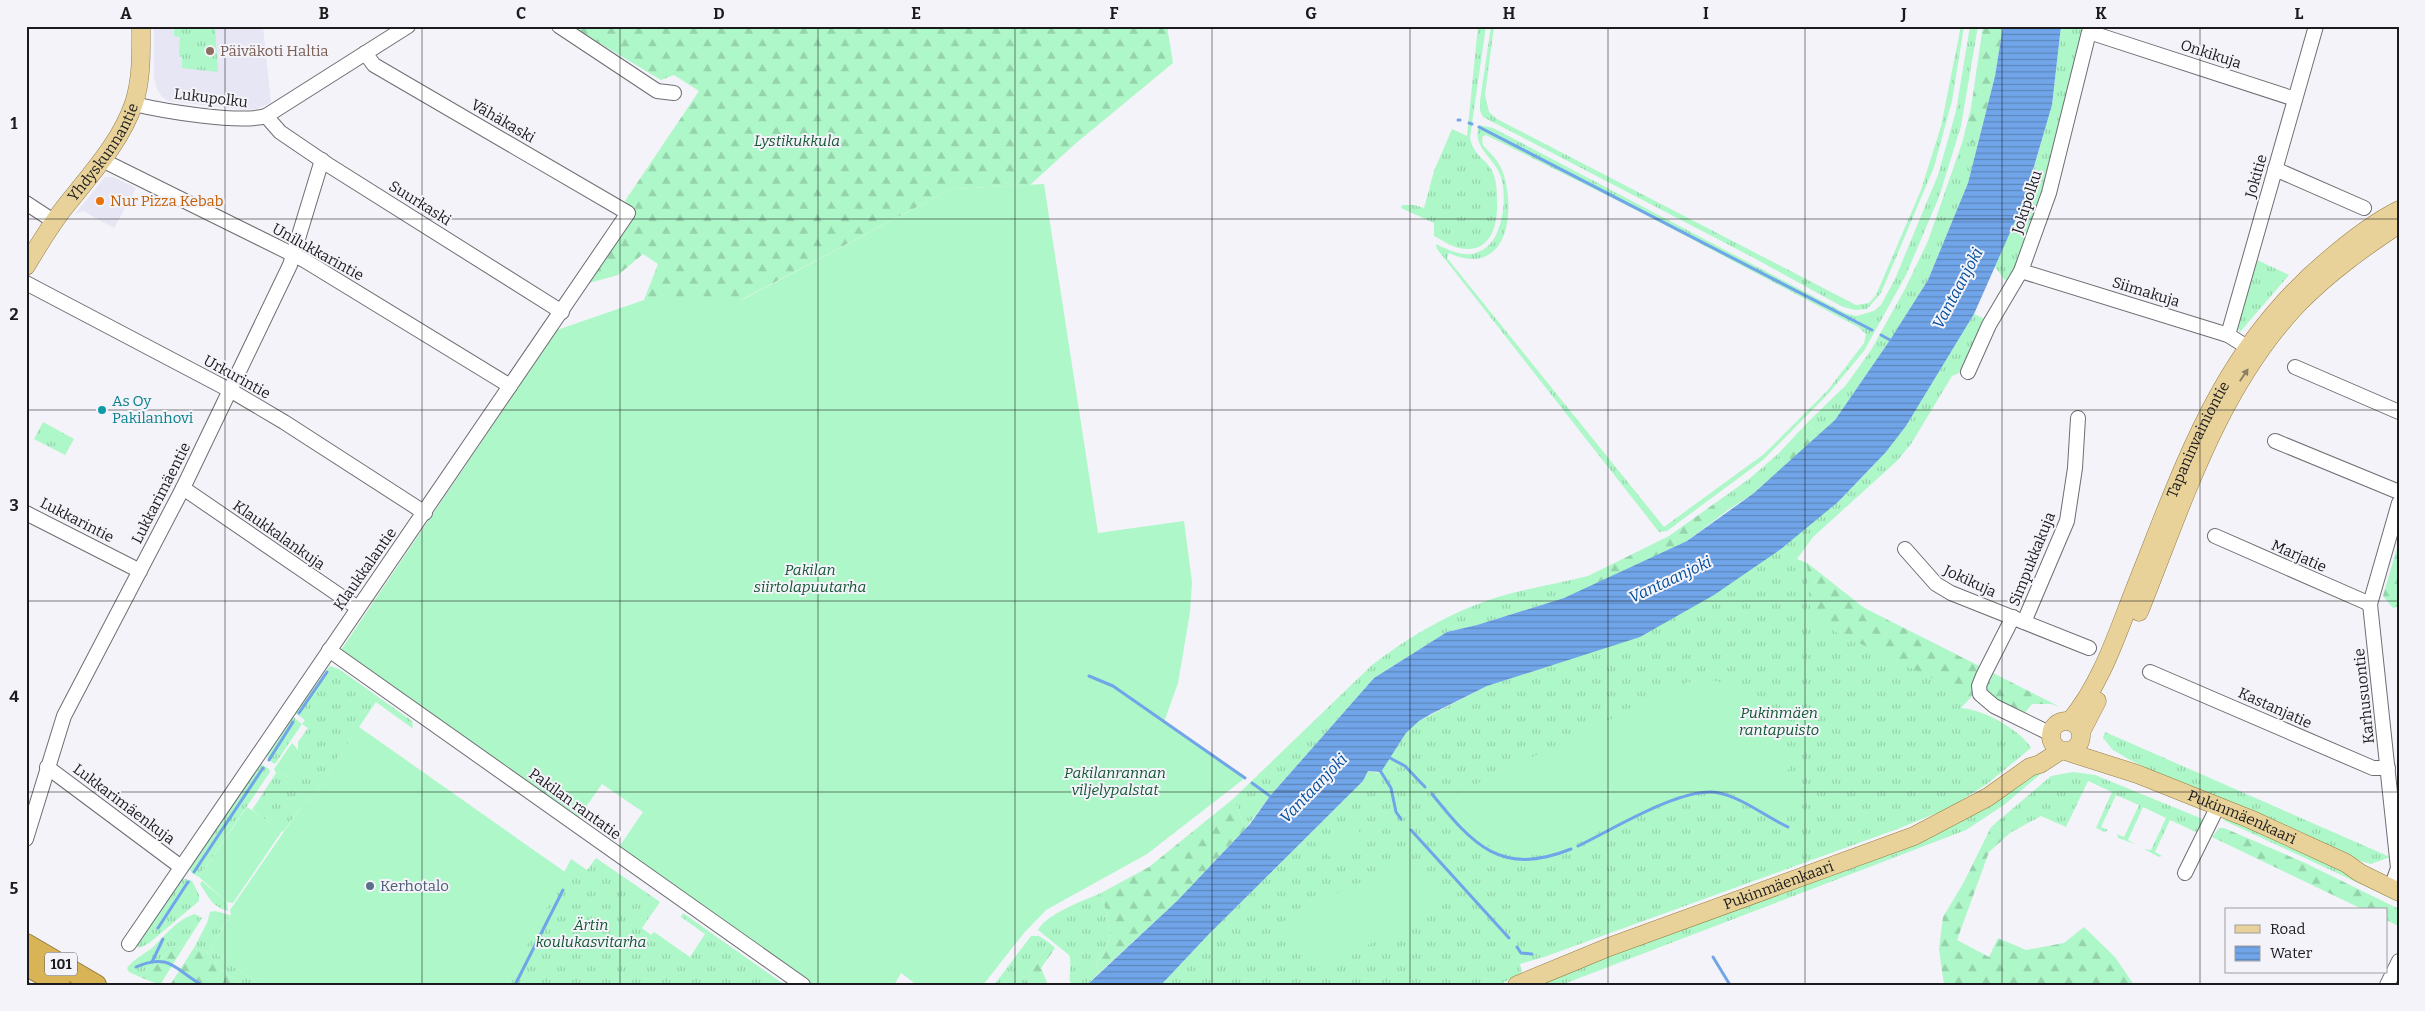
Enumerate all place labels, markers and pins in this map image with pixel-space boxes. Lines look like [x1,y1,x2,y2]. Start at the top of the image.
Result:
place label: Päiväkoti Haltia [220,42,328,60]
marker: Päiväkoti Haltia [204,45,216,57]
place label: Nur Pizza Kebab [110,192,223,210]
marker: Nur Pizza Kebab [94,195,106,207]
place label: As Oy Pakilanhovi [112,392,194,427]
marker: As Oy Pakilanhovi [96,404,108,416]
place label: Kerhotalo [380,877,449,895]
marker: Kerhotalo [364,880,376,892]

